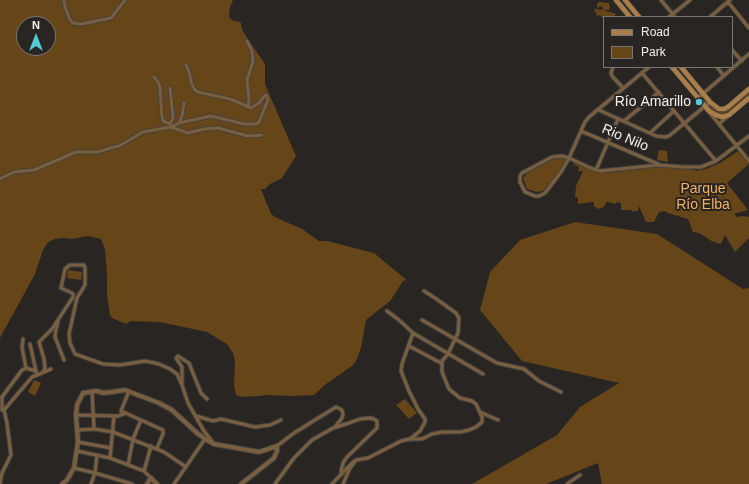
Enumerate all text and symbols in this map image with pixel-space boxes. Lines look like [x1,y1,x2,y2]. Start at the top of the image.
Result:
north arrow [16,16,56,56]
legend [603,16,733,68]
text: N [32,19,40,31]
text: Road [641,25,670,39]
text: Park [641,45,666,59]
place label: Río Amarillo [615,94,691,110]
marker: Río Amarillo [694,97,704,107]
street label: Rio Nilo [599,121,651,155]
park label: Parque Río Elba [676,181,730,214]

